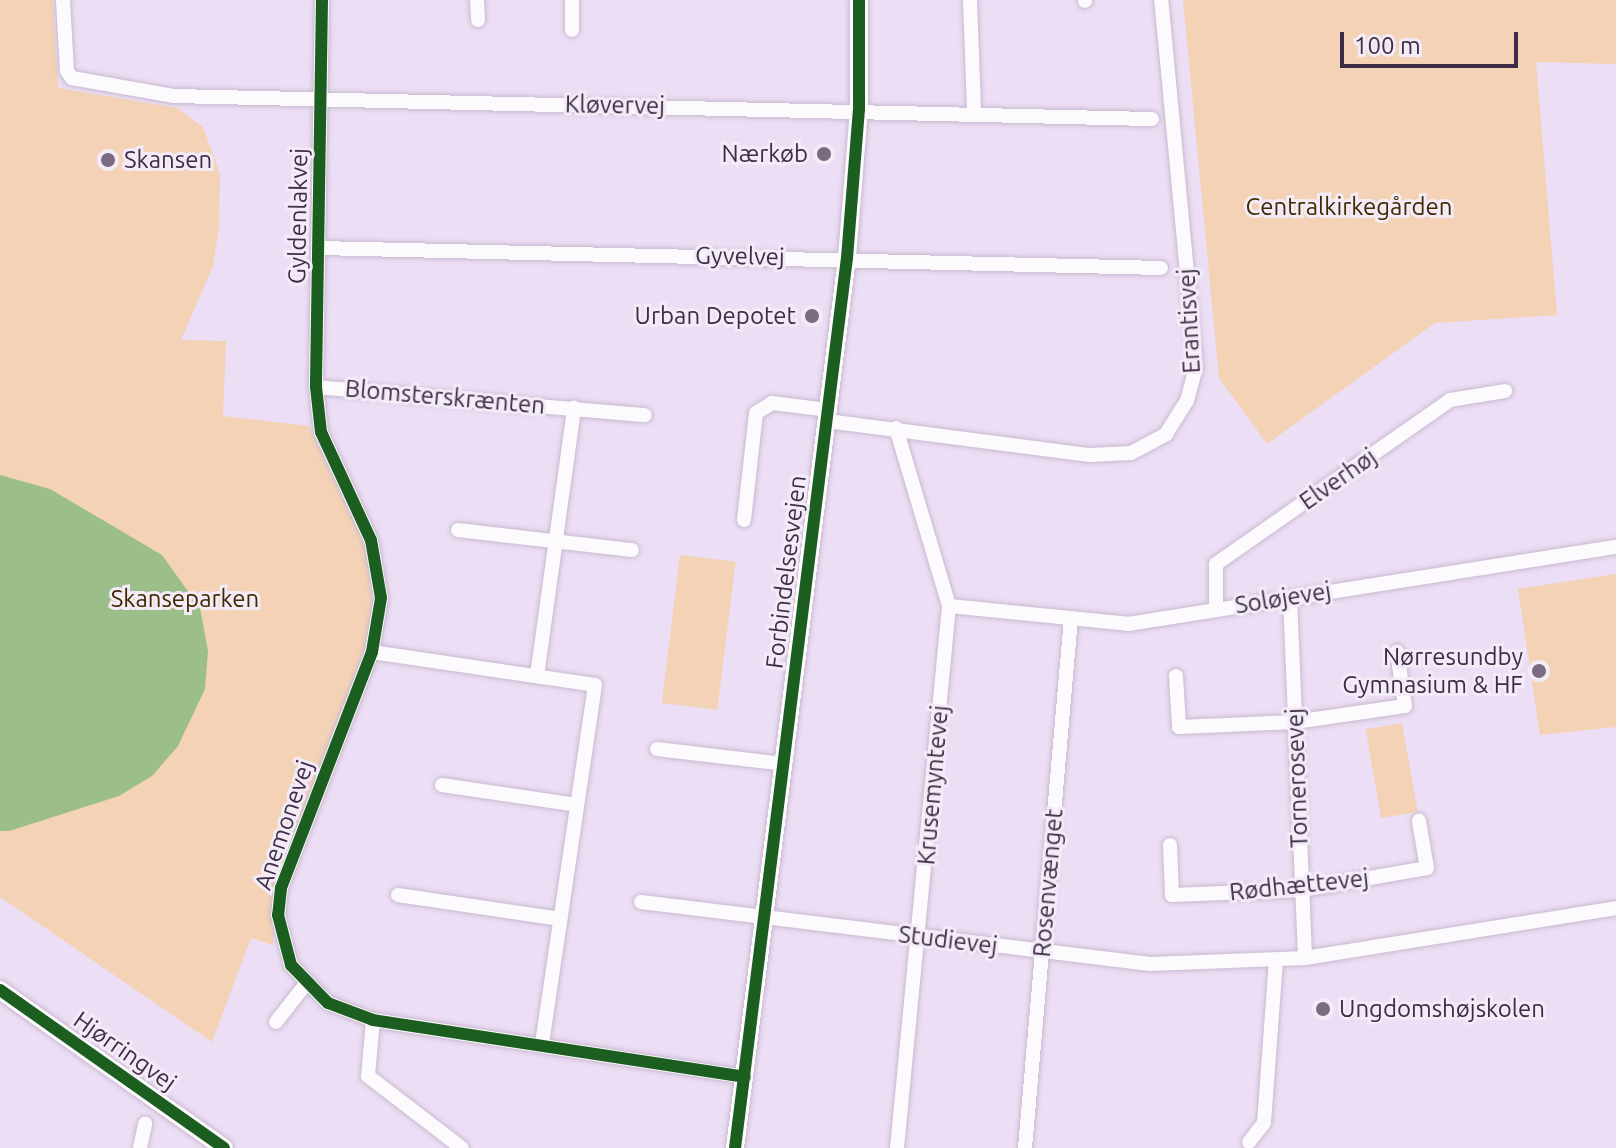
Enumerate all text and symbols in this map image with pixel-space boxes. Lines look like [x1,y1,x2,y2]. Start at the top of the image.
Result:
scale bar [1344,16,1522,66]
text: 100 m [1354,32,1421,59]
street label: Kløvervej [565,90,665,120]
place label: Nærkøb [722,140,808,168]
marker: Nærkøb [815,145,833,163]
place label: Skansen [124,146,212,174]
street label: Gyldenlakvej [282,148,314,284]
marker: Skansen [99,151,117,169]
park label: Centralkirkegården [1246,193,1452,221]
street label: Gyvelvej [695,241,785,271]
street label: Erantisvej [1172,268,1206,374]
place label: Urban Depotet [635,302,796,330]
marker: Urban Depotet [803,307,821,325]
street label: Blomsterskrænten [344,374,546,420]
street label: Elverhøj [1294,442,1382,516]
street label: Forbindelsesvejen [760,474,812,670]
street label: Soløjevej [1233,576,1333,620]
park label: Skanseparken [111,585,259,613]
place label: Nørresundby Gymnasium & HF [1342,643,1523,699]
marker: Nørresundby Gymnasium & HF [1530,662,1548,680]
street label: Krusemyntevej [912,704,954,866]
street label: Tornerosevej [1280,708,1314,848]
street label: Anemonevej [248,756,320,894]
street label: Rosenvænget [1027,808,1069,958]
street label: Rødhættevej [1228,863,1370,907]
street label: Studievej [897,920,999,960]
place label: Ungdomshøjskolen [1339,995,1545,1023]
marker: Ungdomshøjskolen [1314,1000,1332,1018]
street label: Hjørringvej [68,1005,182,1097]

